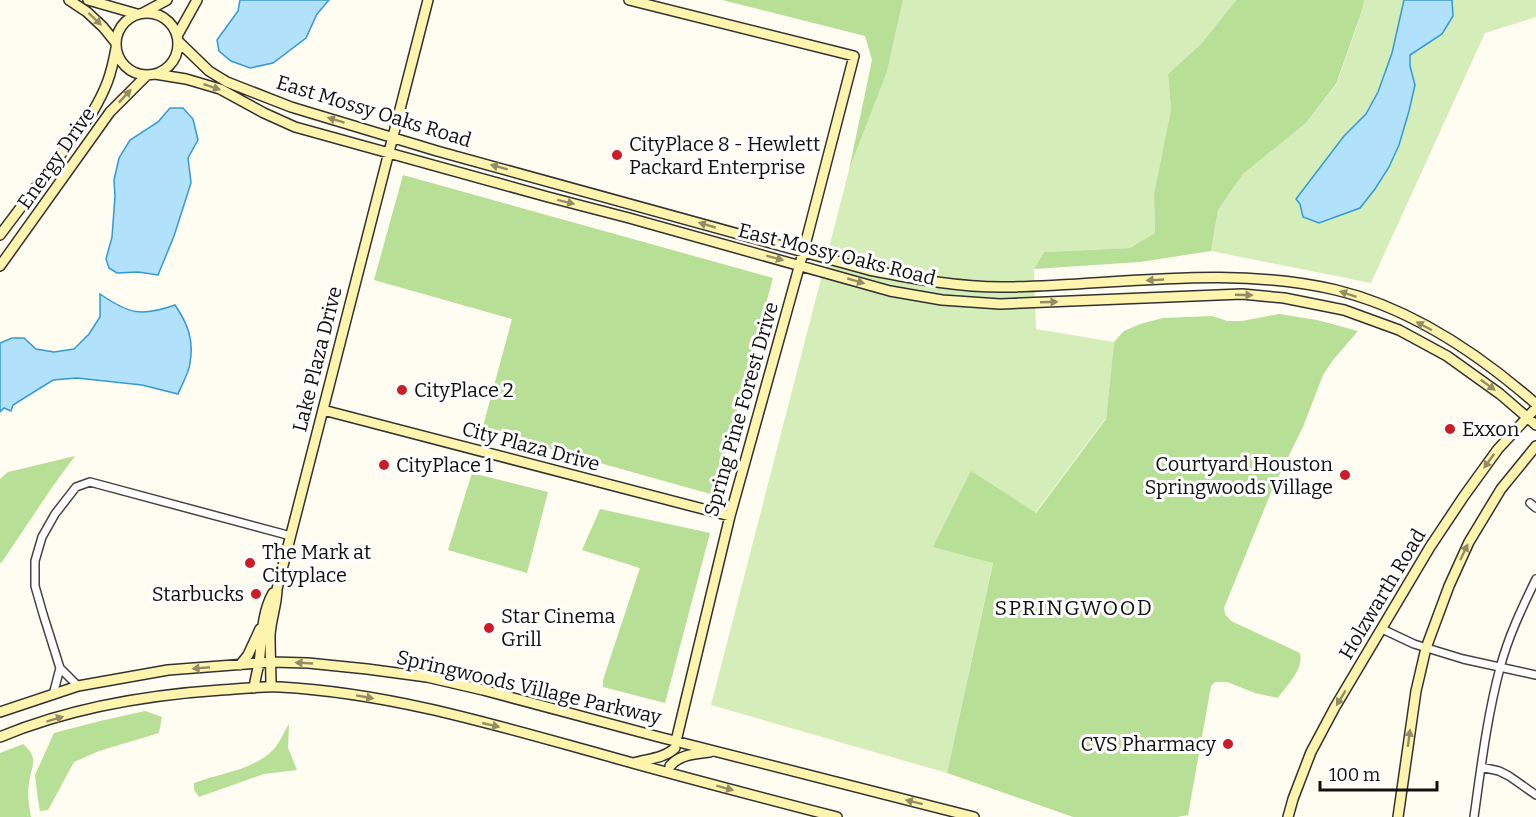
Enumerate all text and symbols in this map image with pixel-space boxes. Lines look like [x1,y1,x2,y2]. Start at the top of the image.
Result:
one-way arrow [87,12,101,26]
street label: East Mossy Oaks Road [274,70,475,152]
one-way arrow [203,82,221,92]
one-way arrow [118,89,132,104]
street label: Energy Drive [12,102,100,214]
one-way arrow [327,115,345,124]
place label: CityPlace 8 - Hewlett Packard Enterprise [629,132,820,179]
marker: CityPlace 8 - Hewlett Packard Enterprise [610,148,624,162]
one-way arrow [490,162,508,172]
one-way arrow [557,197,576,207]
street label: East Mossy Oaks Road [736,218,938,290]
one-way arrow [698,220,716,229]
one-way arrow [766,254,784,263]
one-way arrow [1145,275,1164,284]
one-way arrow [847,277,865,286]
street label: Lake Plaza Drive [287,284,347,434]
one-way arrow [1339,289,1357,298]
one-way arrow [1234,290,1253,300]
one-way arrow [1039,297,1058,307]
street label: Spring Pine Forest Drive [699,299,783,519]
one-way arrow [1415,321,1432,331]
place label: CityPlace 2 [414,378,514,402]
one-way arrow [1480,379,1496,391]
marker: CityPlace 2 [395,383,409,397]
street label: City Plaza Drive [459,416,603,476]
place label: Exxon [1462,417,1520,441]
marker: Exxon [1443,422,1457,436]
place label: Courtyard Houston Springwoods Village [1145,452,1333,499]
place label: CityPlace 1 [396,453,493,477]
one-way arrow [1483,453,1495,469]
marker: CityPlace 1 [377,458,391,472]
marker: Courtyard Houston Springwoods Village [1338,468,1352,482]
street label: Holzwarth Road [1334,524,1430,664]
place label: The Mark at Cityplace [262,540,371,587]
one-way arrow [1460,544,1469,561]
marker: The Mark at Cityplace [243,556,257,570]
place label: Starbucks [152,582,244,606]
marker: Starbucks [249,587,263,601]
district label: SPRINGWOOD [995,595,1153,621]
place label: Star Cinema Grill [501,604,616,651]
marker: Star Cinema Grill [482,621,496,635]
street label: Springwoods Village Parkway [394,645,664,729]
one-way arrow [294,658,313,667]
one-way arrow [191,663,210,673]
one-way arrow [1335,690,1346,706]
one-way arrow [356,693,375,702]
one-way arrow [46,713,64,723]
one-way arrow [481,720,500,730]
one-way arrow [1404,729,1413,748]
place label: CVS Pharmacy [1081,732,1216,756]
marker: CVS Pharmacy [1221,737,1235,751]
scale bar [1320,754,1437,792]
text: 100 m [1329,764,1380,786]
one-way arrow [716,784,734,793]
one-way arrow [905,796,923,806]

